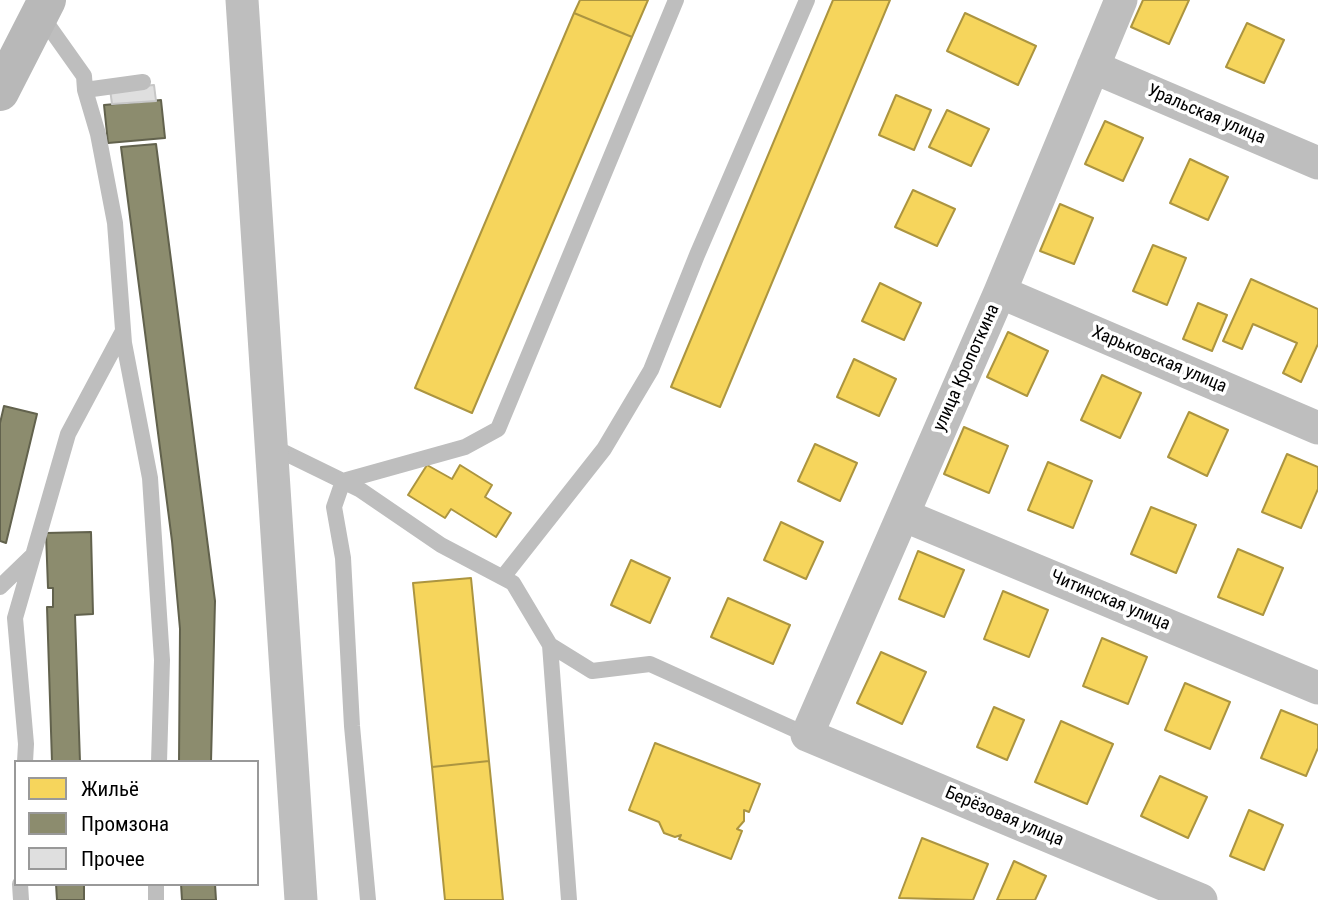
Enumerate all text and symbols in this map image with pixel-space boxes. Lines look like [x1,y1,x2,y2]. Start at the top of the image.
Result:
street label: Уральская улица [1144,80,1268,150]
street label: улица Кропоткина [929,301,1005,435]
street label: Харьковская улица [1088,322,1230,398]
street label: Читинская улица [1047,566,1173,636]
legend [14,760,259,886]
text: Жильё [81,777,139,801]
street label: Берёзовая улица [941,782,1067,852]
text: Промзона [81,812,169,836]
text: Прочее [81,847,145,871]

